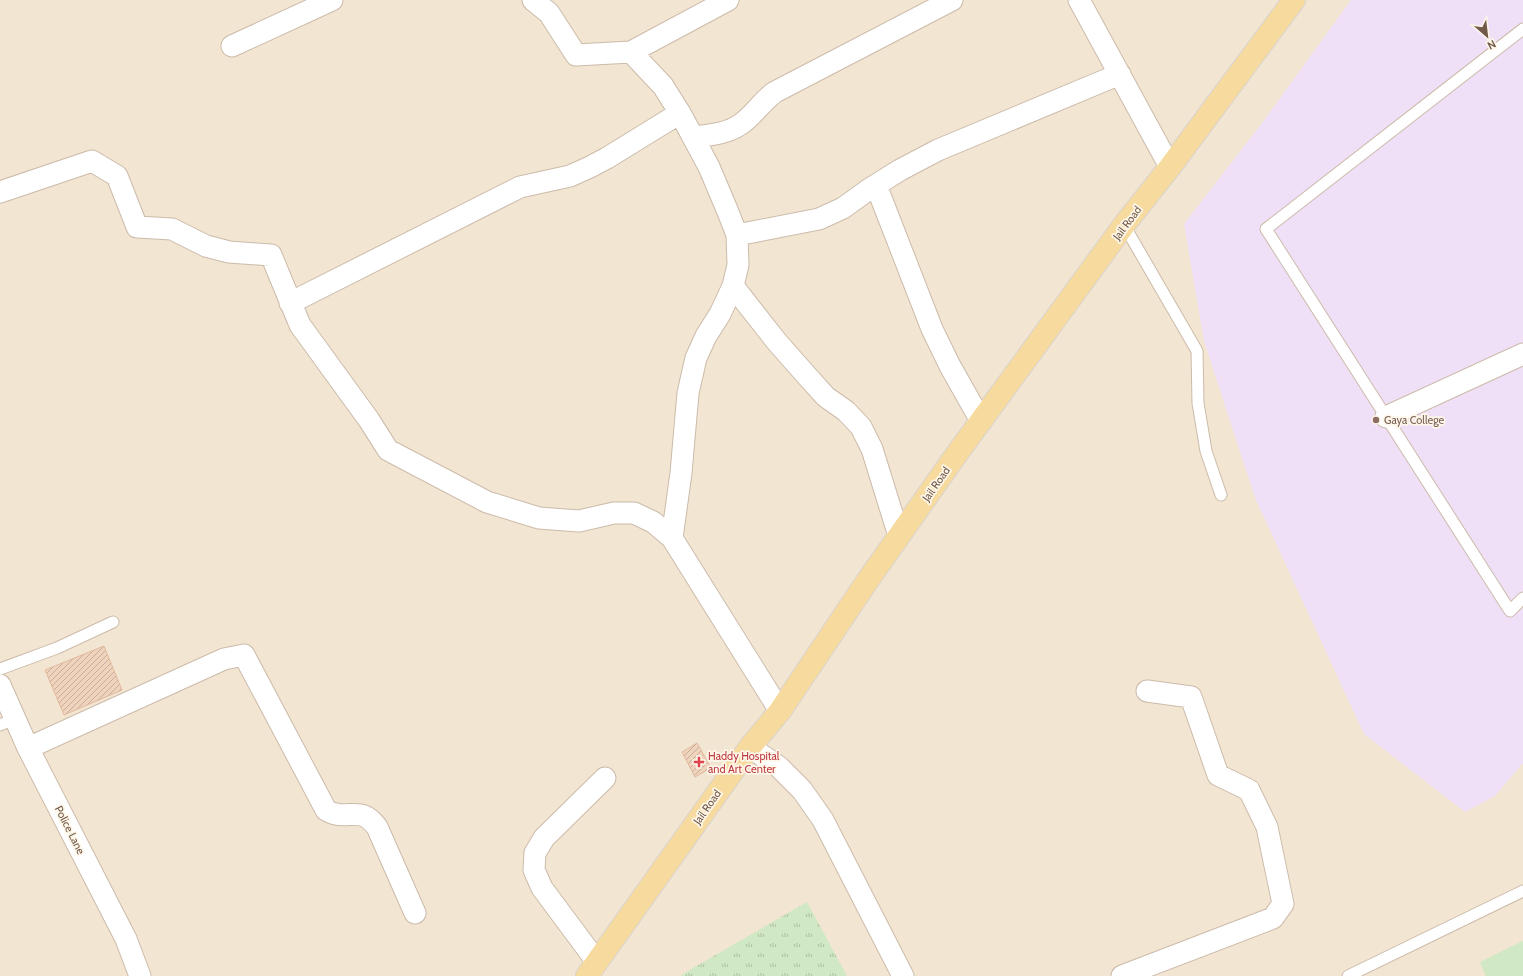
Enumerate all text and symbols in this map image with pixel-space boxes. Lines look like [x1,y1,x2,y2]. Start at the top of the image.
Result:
north arrow [1467,16,1507,56]
text: N [1485,37,1498,53]
street label: Jail Road [1109,203,1144,244]
place label: Gaya College [1384,413,1445,427]
marker: Gaya College [1371,415,1381,425]
street label: Jail Road [918,464,953,505]
place label: Haddy Hospital and Art Center [708,749,780,776]
marker: Haddy Hospital and Art Center [693,756,705,768]
street label: Jail Road [689,787,724,828]
street label: Police Lane [52,803,88,857]

